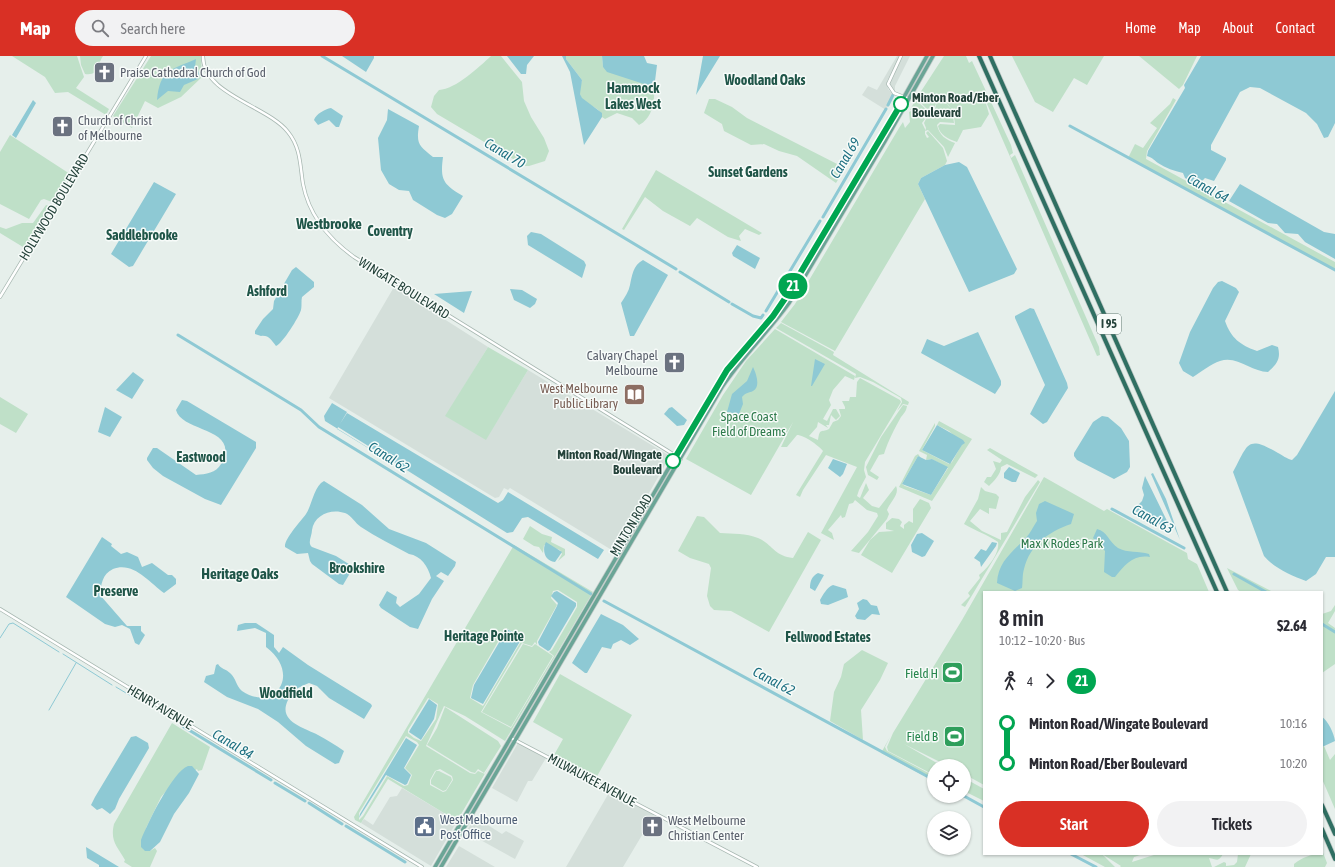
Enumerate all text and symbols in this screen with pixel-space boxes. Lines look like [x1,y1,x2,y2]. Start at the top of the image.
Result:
search box [75,10,355,46]
text: Map [20,17,51,39]
icon: search [89,17,111,39]
text: Search here [121,20,185,37]
text: Home [1125,20,1156,36]
text: Map [1178,20,1201,36]
text: About [1223,20,1254,36]
text: Contact [1276,20,1315,36]
church icon: Praise Cathedral Church of God [92,59,118,85]
place label: Praise Cathedral Church of God [120,65,266,80]
district label: Woodland Oaks [724,72,805,88]
district label: Hammock Lakes West [605,80,661,112]
place label: Minton Road/Eber Boulevard [912,90,1000,120]
marker: Minton Road/Eber Boulevard [893,96,909,112]
place label: Church of Christ of Melbourne [78,113,152,143]
church icon: Church of Christ of Melbourne [50,114,76,140]
water label: Canal 69 [827,134,864,181]
water label: Canal 70 [482,135,529,172]
street label: HOLLYWOOD BOULEVARD [16,151,92,263]
district label: Sunset Gardens [708,164,788,180]
water label: Canal 64 [1184,170,1232,206]
district label: Westbrooke [295,215,362,232]
district label: Coventry [367,223,413,239]
district label: Saddlebrooke [106,227,178,243]
street label: WINGATE BOULEVARD [356,254,452,322]
line badge: 21 [775,273,811,299]
text: 21 [786,278,800,294]
district label: Ashford [246,283,287,299]
road number: I 95 [1097,314,1121,334]
place label: Calvary Chapel Melbourne [587,348,659,378]
church icon: Calvary Chapel Melbourne [661,349,687,375]
place label: West Melbourne Public Library [540,381,619,411]
library icon: West Melbourne Public Library [621,382,647,408]
park label: Space Coast Field of Dreams [712,409,786,439]
water label: Canal 62 [366,438,413,476]
place label: Minton Road/Wingate Boulevard [557,447,662,477]
district label: Eastwood [176,449,226,465]
marker: Minton Road/Wingate Boulevard [665,453,681,469]
street label: MINTON ROAD [607,491,655,559]
water label: Canal 63 [1129,501,1177,537]
park label: Max K Rodes Park [1021,536,1104,551]
district label: Brookshire [329,560,385,576]
district label: Heritage Oaks [201,565,279,582]
district label: Preserve [94,583,138,599]
text: 8 min [999,605,1044,631]
text: $2.64 [1277,617,1307,634]
district label: Heritage Pointe [444,628,524,644]
district label: Fellwood Estates [785,629,871,645]
text: 10:12 – 10:20 · Bus [999,633,1085,648]
sports icon: Field H [940,660,966,686]
water label: Canal 62 [750,663,798,699]
place label: Field H [905,666,938,681]
icon: walk [999,670,1021,692]
icon: forward [1039,670,1061,692]
text: 21 [1075,673,1088,689]
text: 4 [1027,674,1033,689]
street label: HENRY AVENUE [125,682,196,733]
district label: Woodfield [258,685,313,701]
text: Minton Road/Wingate Boulevard [1029,715,1208,732]
text: 10:16 [1280,716,1307,731]
sports icon: Field B [941,723,967,749]
water label: Canal 84 [210,726,257,763]
place label: Field B [906,729,939,744]
street label: MILWAUKEE AVENUE [545,750,639,810]
text: Minton Road/Eber Boulevard [1029,755,1187,772]
text: 10:20 [1280,756,1307,771]
map controls [927,759,971,855]
button: locate [927,759,971,803]
button: Start [999,801,1149,847]
button: Tickets [1157,801,1307,847]
button: layers [927,811,971,855]
place label: West Melbourne Post Office [440,812,518,842]
public building icon: West Melbourne Post Office [411,813,437,839]
place label: West Melbourne Christian Center [668,813,746,843]
church icon: West Melbourne Christian Center [640,814,666,840]

